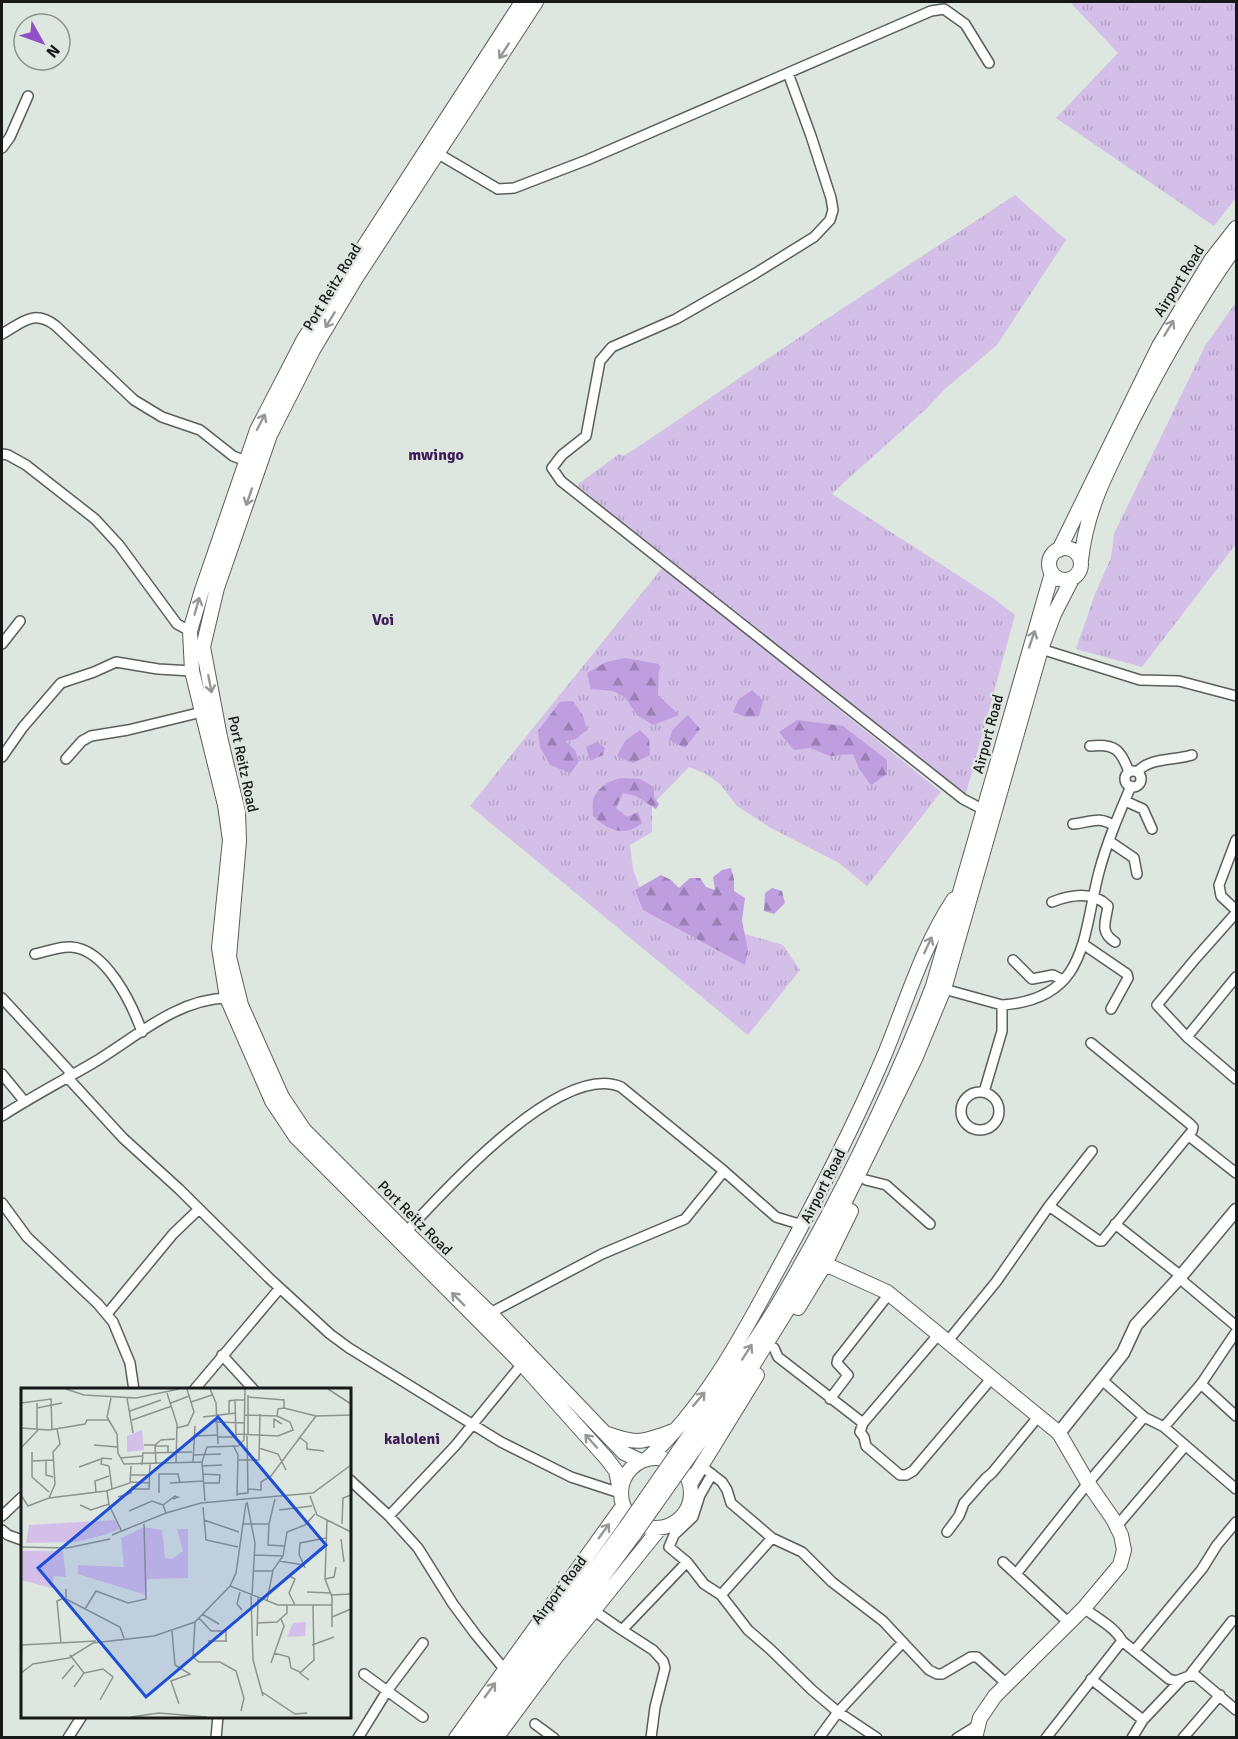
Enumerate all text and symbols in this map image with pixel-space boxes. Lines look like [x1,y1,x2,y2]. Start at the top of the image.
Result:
north arrow [12,12,72,72]
text: N [41,40,64,62]
one-way arrow [498,42,510,58]
street label: Port Reitz Road [299,240,365,334]
street label: Airport Road [1150,242,1208,320]
one-way arrow [324,311,336,328]
one-way arrow [1163,320,1175,337]
one-way arrow [256,414,268,432]
district label: mwingo [408,445,464,465]
one-way arrow [242,487,253,506]
one-way arrow [192,597,203,616]
district label: Voi [372,610,394,630]
one-way arrow [1028,630,1039,649]
one-way arrow [205,674,216,693]
street label: Airport Road [969,693,1007,775]
street label: Port Reitz Road [224,714,262,814]
one-way arrow [923,937,935,955]
street label: Airport Road [797,1146,849,1226]
street label: Port Reitz Road [374,1177,456,1259]
one-way arrow [450,1291,465,1306]
one-way arrow [741,1343,754,1360]
inset map [21,1388,351,1718]
one-way arrow [692,1392,706,1407]
district label: kaloleni [384,1429,440,1449]
one-way arrow [584,1434,598,1449]
one-way arrow [597,1524,610,1540]
street label: Airport Road [527,1552,591,1628]
one-way arrow [484,1682,496,1698]

